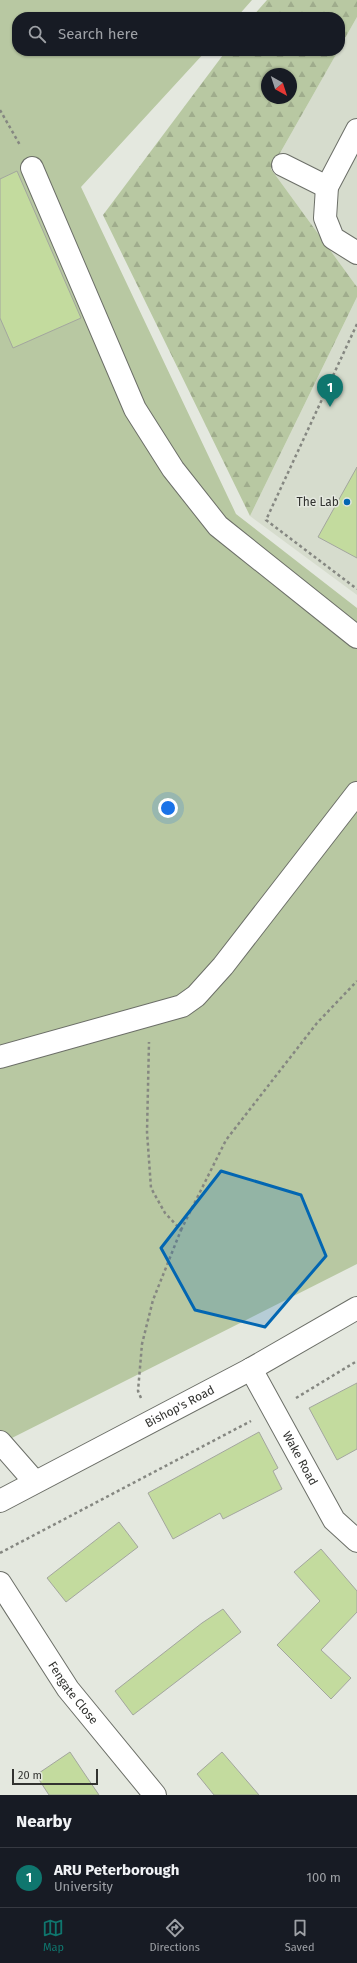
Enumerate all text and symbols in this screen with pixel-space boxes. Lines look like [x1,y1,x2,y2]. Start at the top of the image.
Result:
search box [12,12,345,56]
icon: search [26,23,48,45]
text: Search here [58,25,138,43]
north arrow [261,68,297,104]
pin: 1 [317,374,343,407]
place label: The Lab [297,495,339,509]
marker: The Lab [342,497,352,507]
your location [158,798,178,818]
street label: Bishop's Road [143,1383,217,1430]
street label: Wake Road [280,1429,321,1488]
street label: Fengate Close [45,1659,101,1727]
scale bar [12,1767,98,1786]
text: 20 m [18,1769,42,1782]
text: Nearby [16,1811,71,1832]
text: ARU Peterborough [54,1861,179,1879]
text: 1 [26,1870,32,1885]
text: 100 m [306,1870,341,1885]
text: University [54,1879,113,1894]
tab: Map [42,1917,64,1954]
tab: Directions [149,1917,200,1954]
tab: Saved [285,1917,315,1954]

